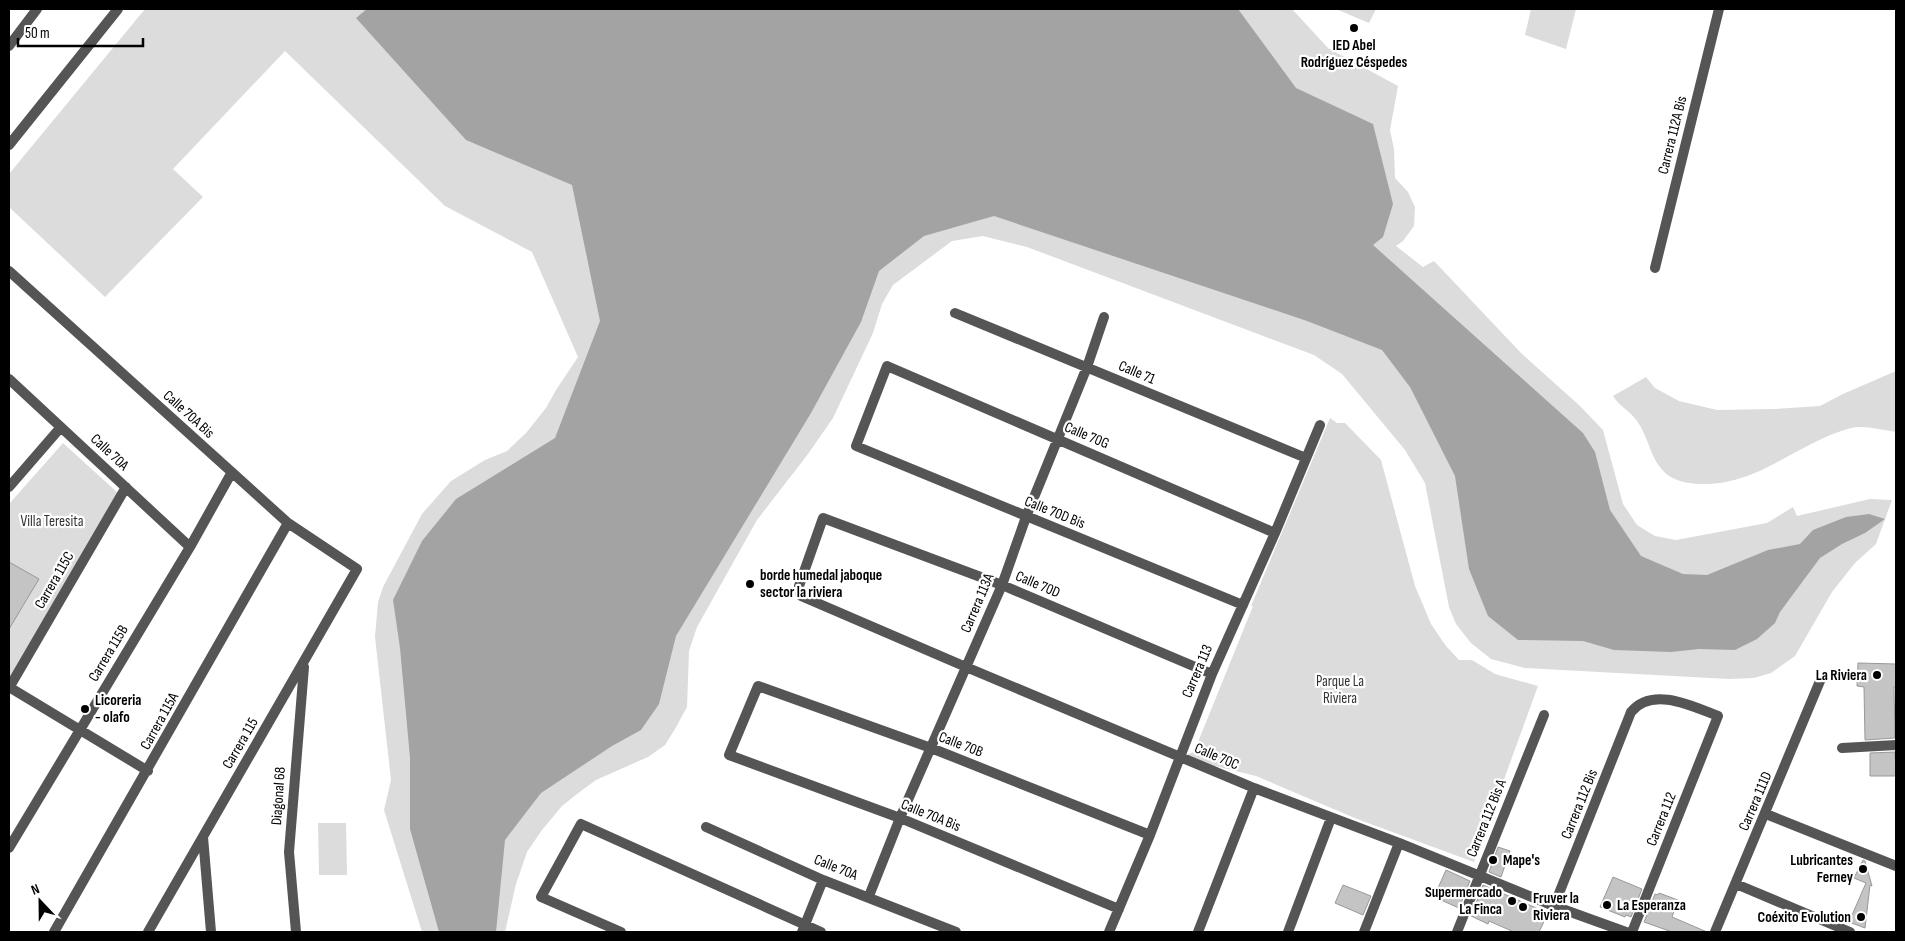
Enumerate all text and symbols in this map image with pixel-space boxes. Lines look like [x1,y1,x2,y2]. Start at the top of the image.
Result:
scale bar [18,15,142,47]
marker: IED Abel Rodríguez Céspedes [1348,22,1360,34]
text: 50 m [25,24,50,43]
place label: IED Abel Rodríguez Céspedes [1301,36,1408,72]
street label: Carrera 112A Bis [1654,94,1691,176]
street label: Calle 71 [1116,356,1159,389]
street label: Calle 70A Bis [159,386,218,443]
street label: Calle 70G [1061,418,1112,453]
street label: Calle 70A [86,430,133,475]
street label: Calle 70D Bis [1022,492,1088,533]
park label: Villa Teresita [21,512,84,531]
street label: Carrera 115C [30,548,78,612]
place label: borde humedal jaboque sector la riviera [760,566,882,602]
street label: Calle 70D [1013,567,1063,602]
street label: Carrera 113A [956,570,999,636]
marker: borde humedal jaboque sector la riviera [744,578,756,590]
street label: Carrera 115B [84,621,133,685]
street label: Carrera 113 [1178,642,1217,701]
place label: La Riviera [1816,666,1867,685]
marker: La Riviera [1871,669,1883,681]
park label: Parque La Riviera [1316,672,1364,708]
street label: Carrera 115A [136,689,183,753]
place label: Licoreria - olafo [95,691,141,727]
marker: Licoreria - olafo [79,703,91,715]
street label: Carrera 115 [218,714,263,772]
street label: Calle 70B [936,727,986,762]
street label: Calle 70C [1192,739,1242,774]
street label: Diagonal 68 [267,766,290,826]
street label: Carrera 112 Bis [1557,767,1602,842]
street label: Carrera 111D [1734,769,1776,834]
street label: Carrera 112 Bis A [1462,776,1511,860]
street label: Carrera 112 [1642,790,1681,849]
street label: Calle 70A Bis [898,795,964,836]
street label: Calle 70A [811,850,861,885]
place label: Mape's [1503,851,1540,870]
place label: Lubricantes Ferney [1790,851,1854,887]
marker: Mape's [1487,854,1499,866]
marker: Lubricantes Ferney [1857,863,1869,875]
north arrow [15,876,65,926]
text: N [29,880,42,899]
place label: Supermercado La Finca [1425,883,1502,919]
place label: Fruver la Riviera [1533,889,1579,925]
marker: Supermercado La Finca [1506,895,1518,907]
place label: La Esperanza [1617,896,1686,915]
marker: La Esperanza [1601,899,1613,911]
marker: Fruver la Riviera [1517,901,1529,913]
place label: Coéxito Evolution [1758,908,1851,927]
marker: Coéxito Evolution [1855,911,1867,923]

